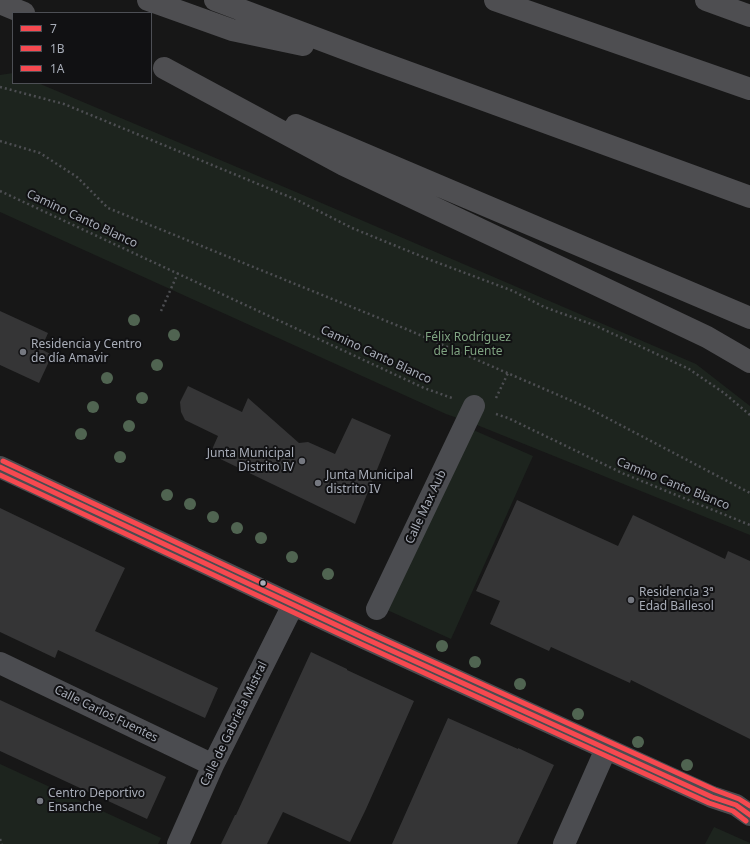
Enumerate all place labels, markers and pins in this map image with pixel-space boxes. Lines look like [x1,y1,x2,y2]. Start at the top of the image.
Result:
place label: Residencia y Centro de día Amavir [31,338,142,366]
marker: Residencia y Centro de día Amavir [18,347,28,357]
place label: Junta Municipal Distrito IV [207,447,294,475]
marker: Junta Municipal Distrito IV [297,456,307,466]
place label: Junta Municipal distrito IV [326,469,413,497]
marker: Junta Municipal distrito IV [313,478,323,488]
unlabelled marker [258,578,268,588]
place label: Residencia 3ª Edad Ballesol [639,586,714,614]
marker: Residencia 3ª Edad Ballesol [626,595,636,605]
place label: Centro Deportivo Ensanche [48,787,145,815]
marker: Centro Deportivo Ensanche [35,796,45,806]

